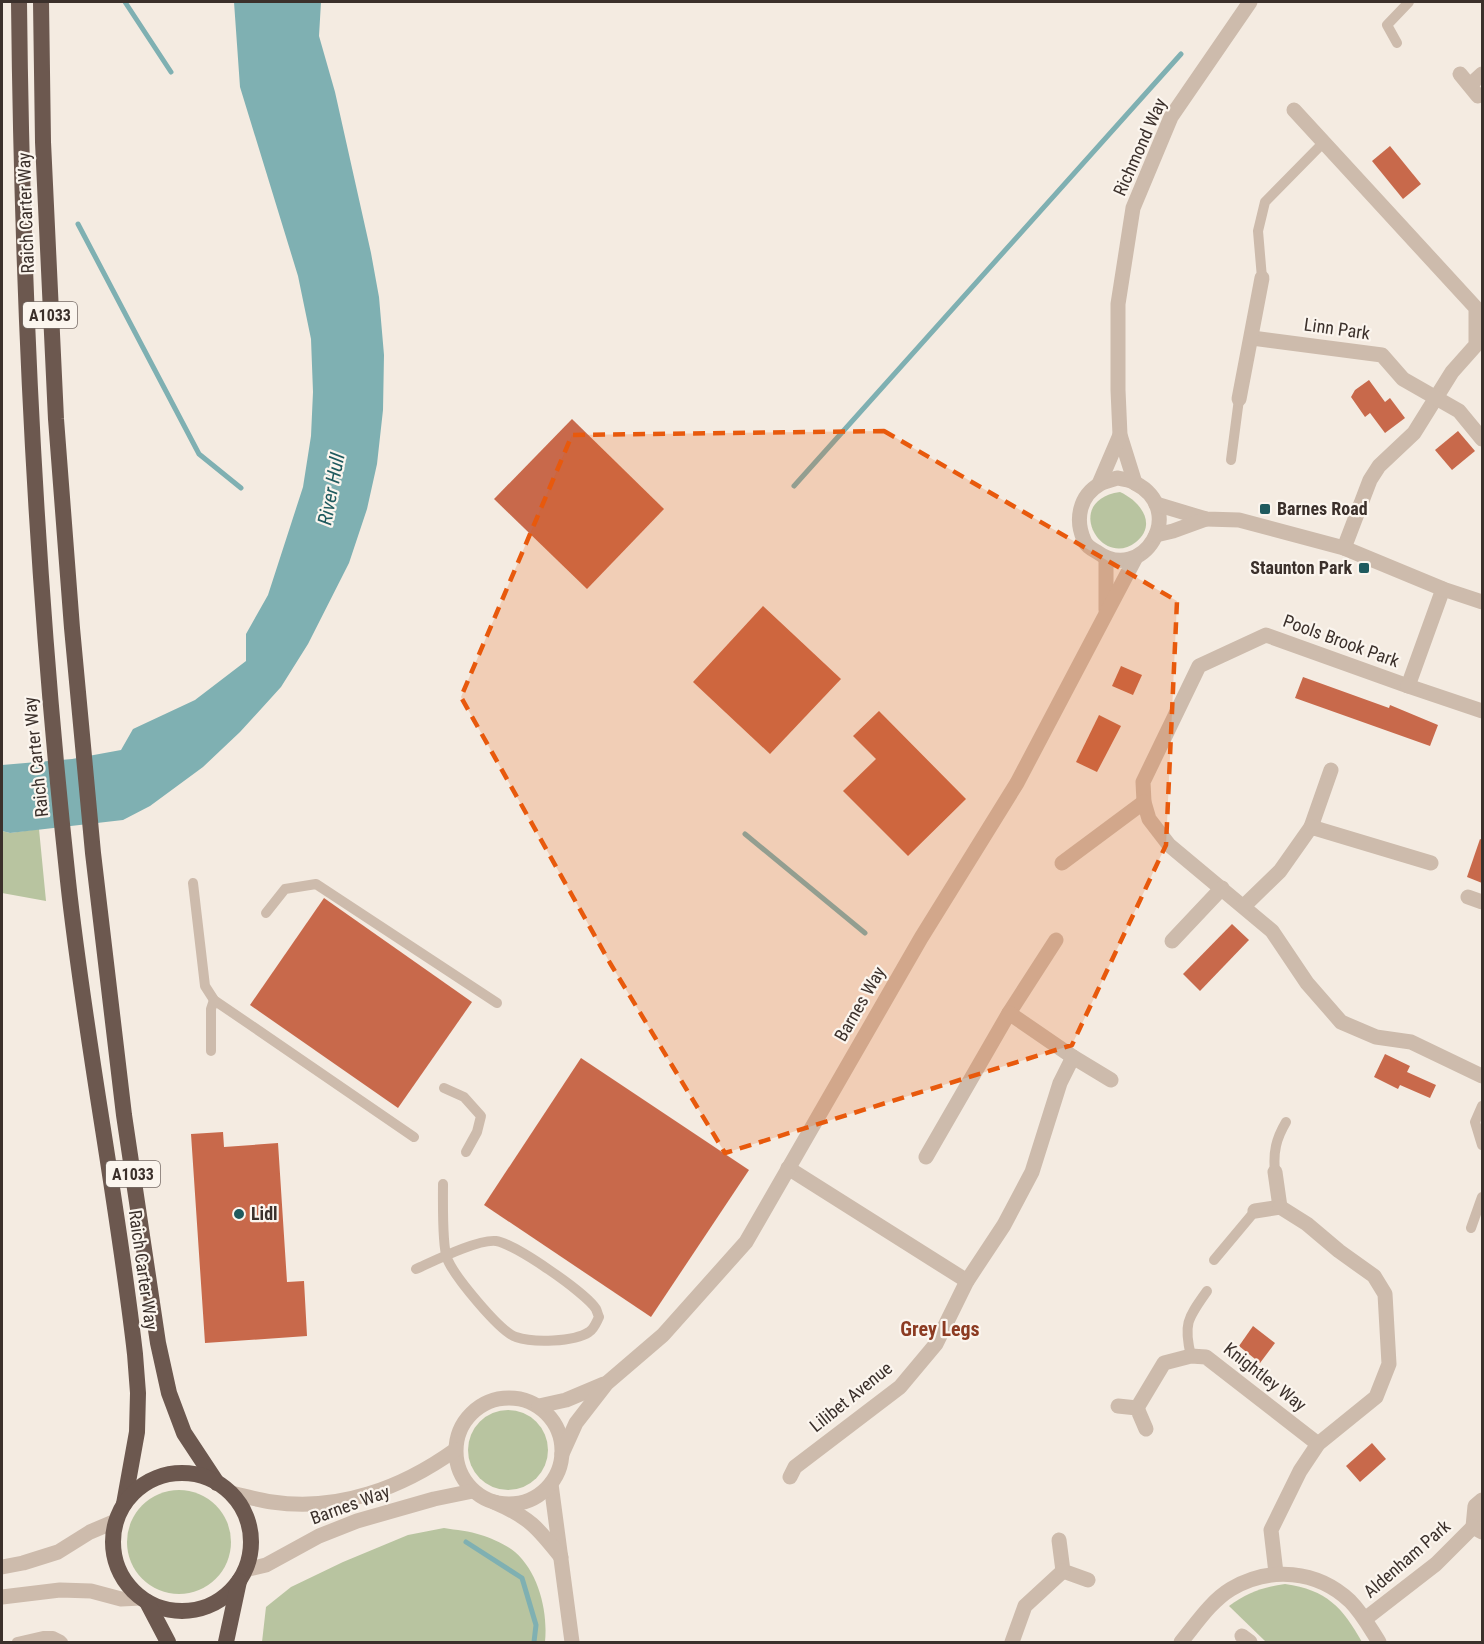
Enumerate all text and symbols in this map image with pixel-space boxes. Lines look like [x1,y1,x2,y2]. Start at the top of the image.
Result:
street label: Richmond Way [1109,94,1171,199]
street label: Raich Carter Way [13,152,38,274]
road number: A1033 [23,302,77,328]
street label: Linn Park [1303,313,1371,344]
water label: River Hull [312,450,350,527]
place label: Barnes Road [1277,498,1368,519]
marker: Barnes Road [1258,502,1272,516]
place label: Staunton Park [1250,557,1352,578]
marker: Staunton Park [1357,561,1371,575]
street label: Pools Brook Park [1280,610,1402,671]
street label: Raich Carter Way [19,695,52,818]
street label: Barnes Way [830,962,890,1045]
road number: A1033 [106,1161,160,1187]
place label: Lidl [251,1203,278,1224]
marker: Lidl [232,1207,246,1221]
street label: Raich Carter Way [125,1209,162,1332]
district label: Grey Legs [900,1317,980,1341]
street label: Knightley Way [1220,1338,1311,1416]
street label: Lilibet Avenue [805,1357,896,1436]
street label: Barnes Way [307,1480,393,1529]
street label: Aldenham Park [1359,1515,1454,1602]

